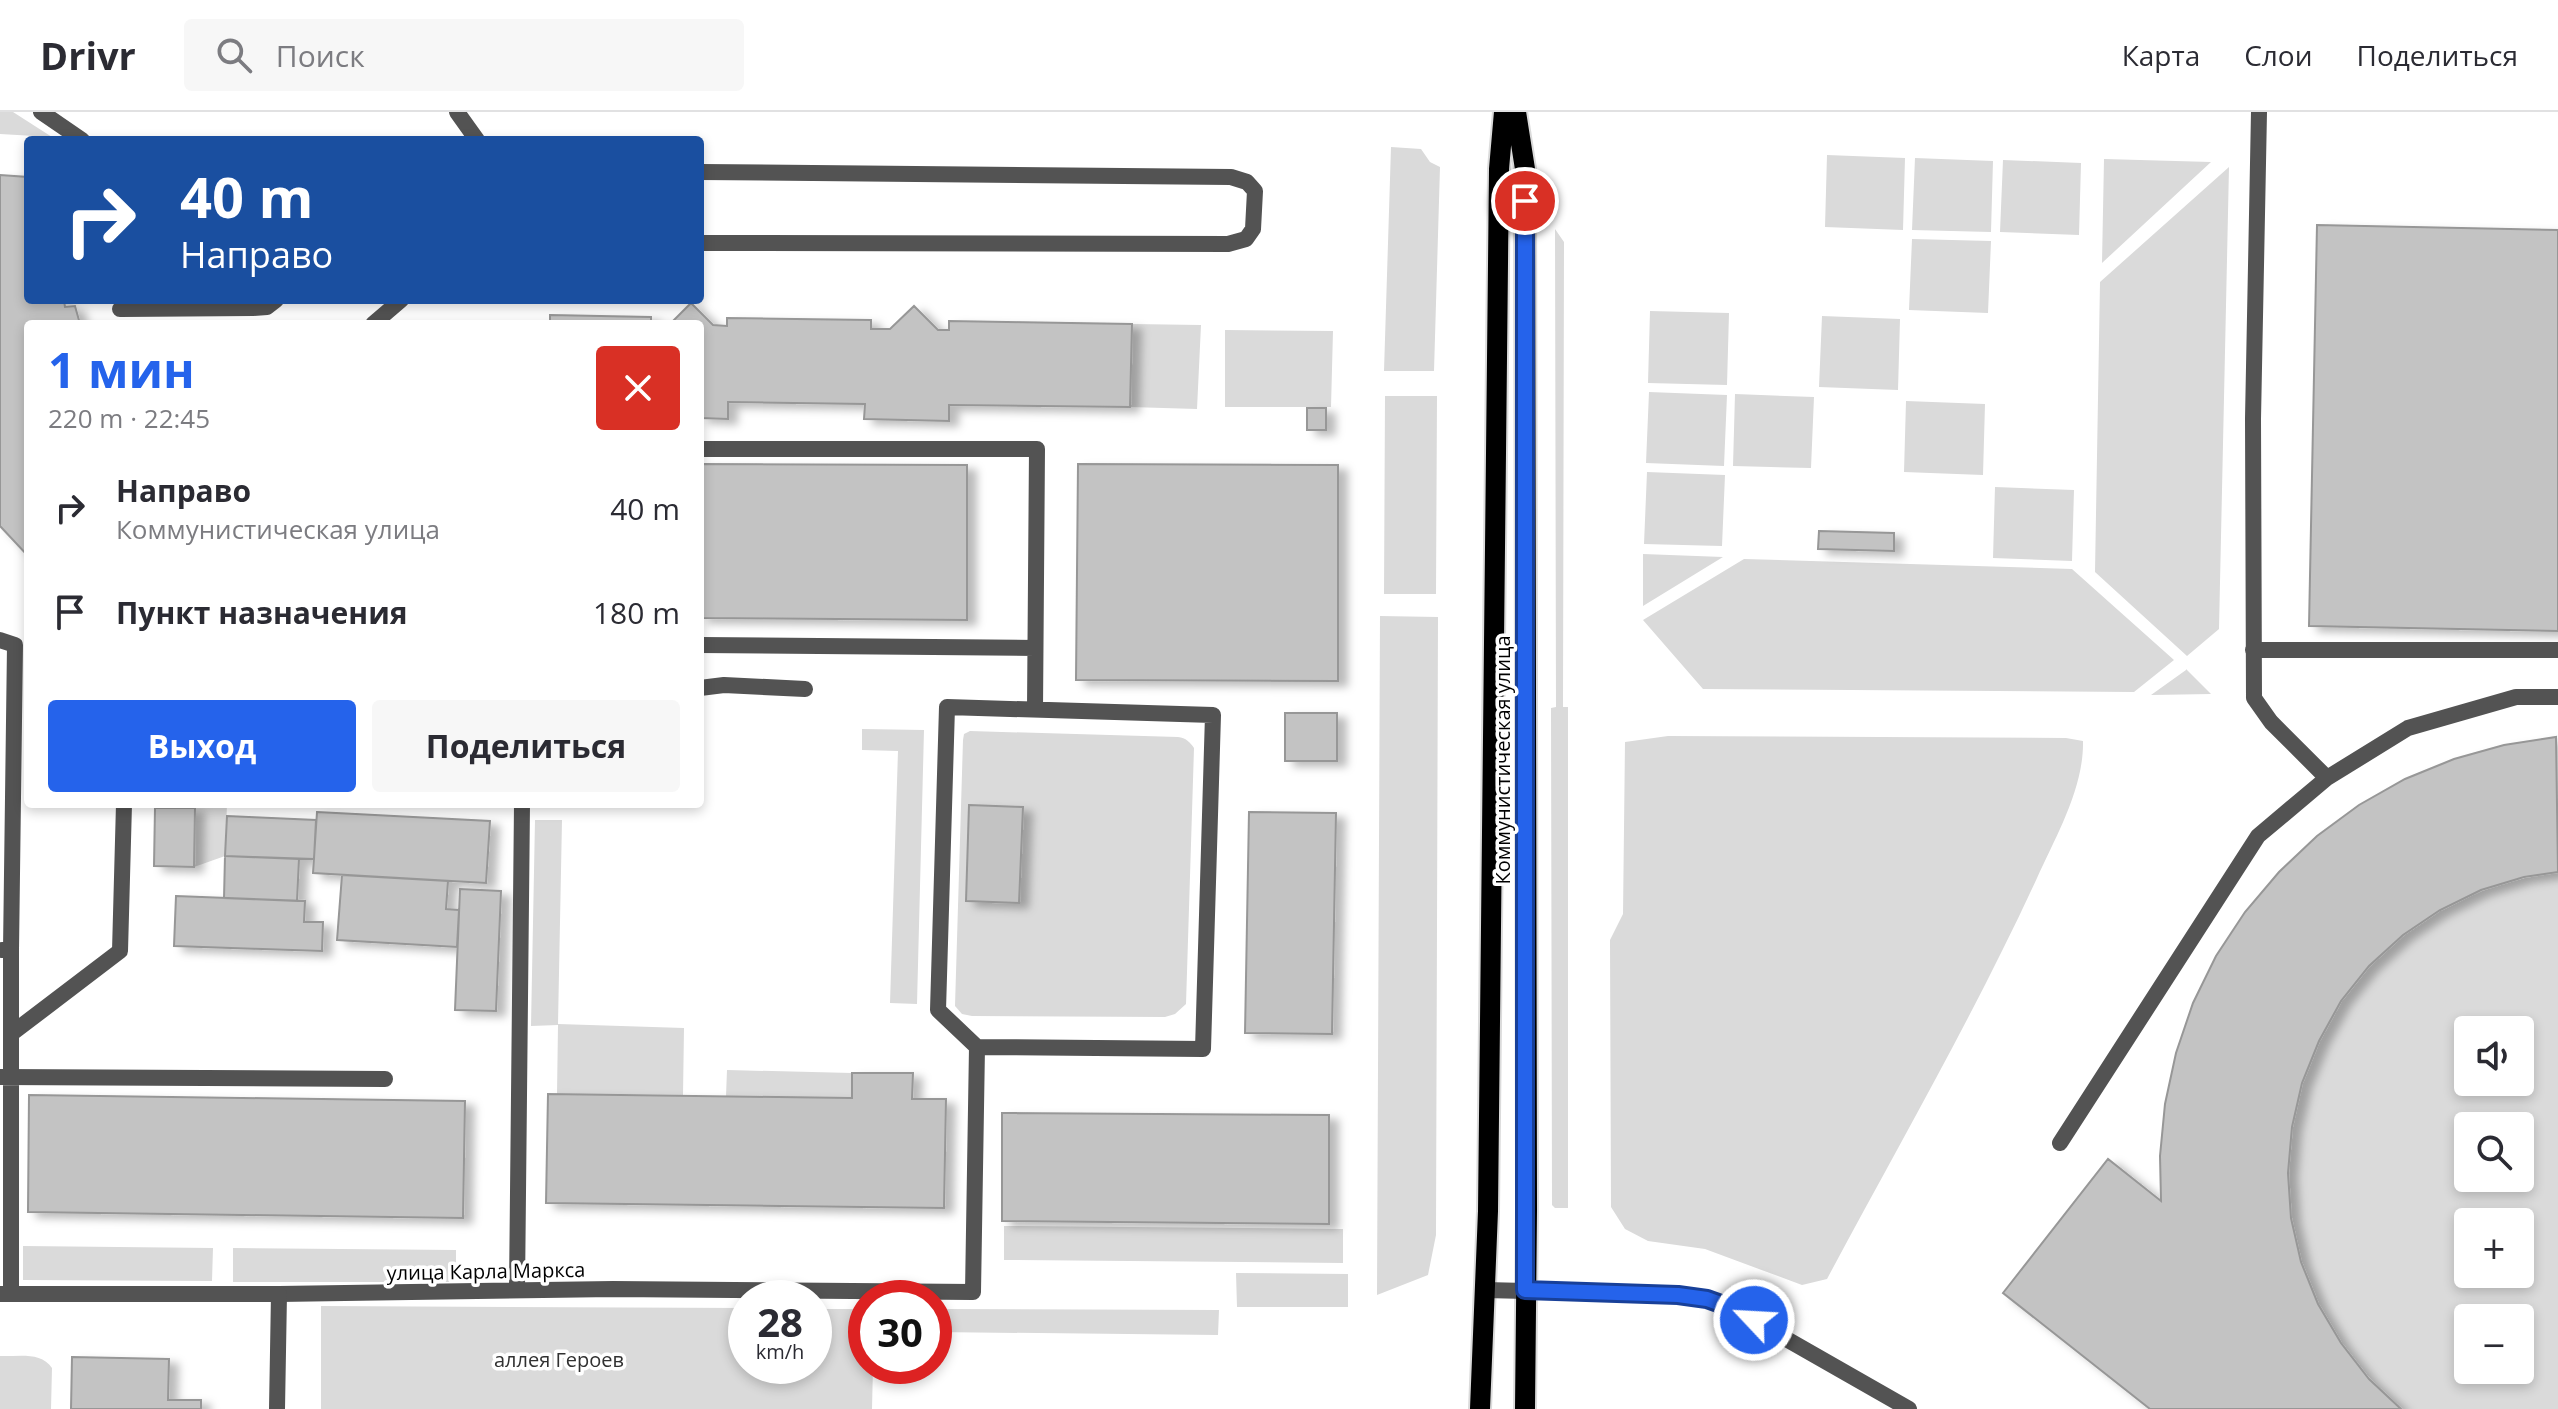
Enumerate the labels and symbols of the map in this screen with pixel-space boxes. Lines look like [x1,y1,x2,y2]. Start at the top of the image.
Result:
pin [1491,167,1559,235]
street label: Коммунистическая улица [1489,635,1516,885]
street label: улица Карла Маркса [386,1256,586,1286]
position arrow [1712,1278,1796,1362]
speed limit sign: 30 [848,1280,952,1384]
park label: аллея Героев [494,1346,624,1373]

